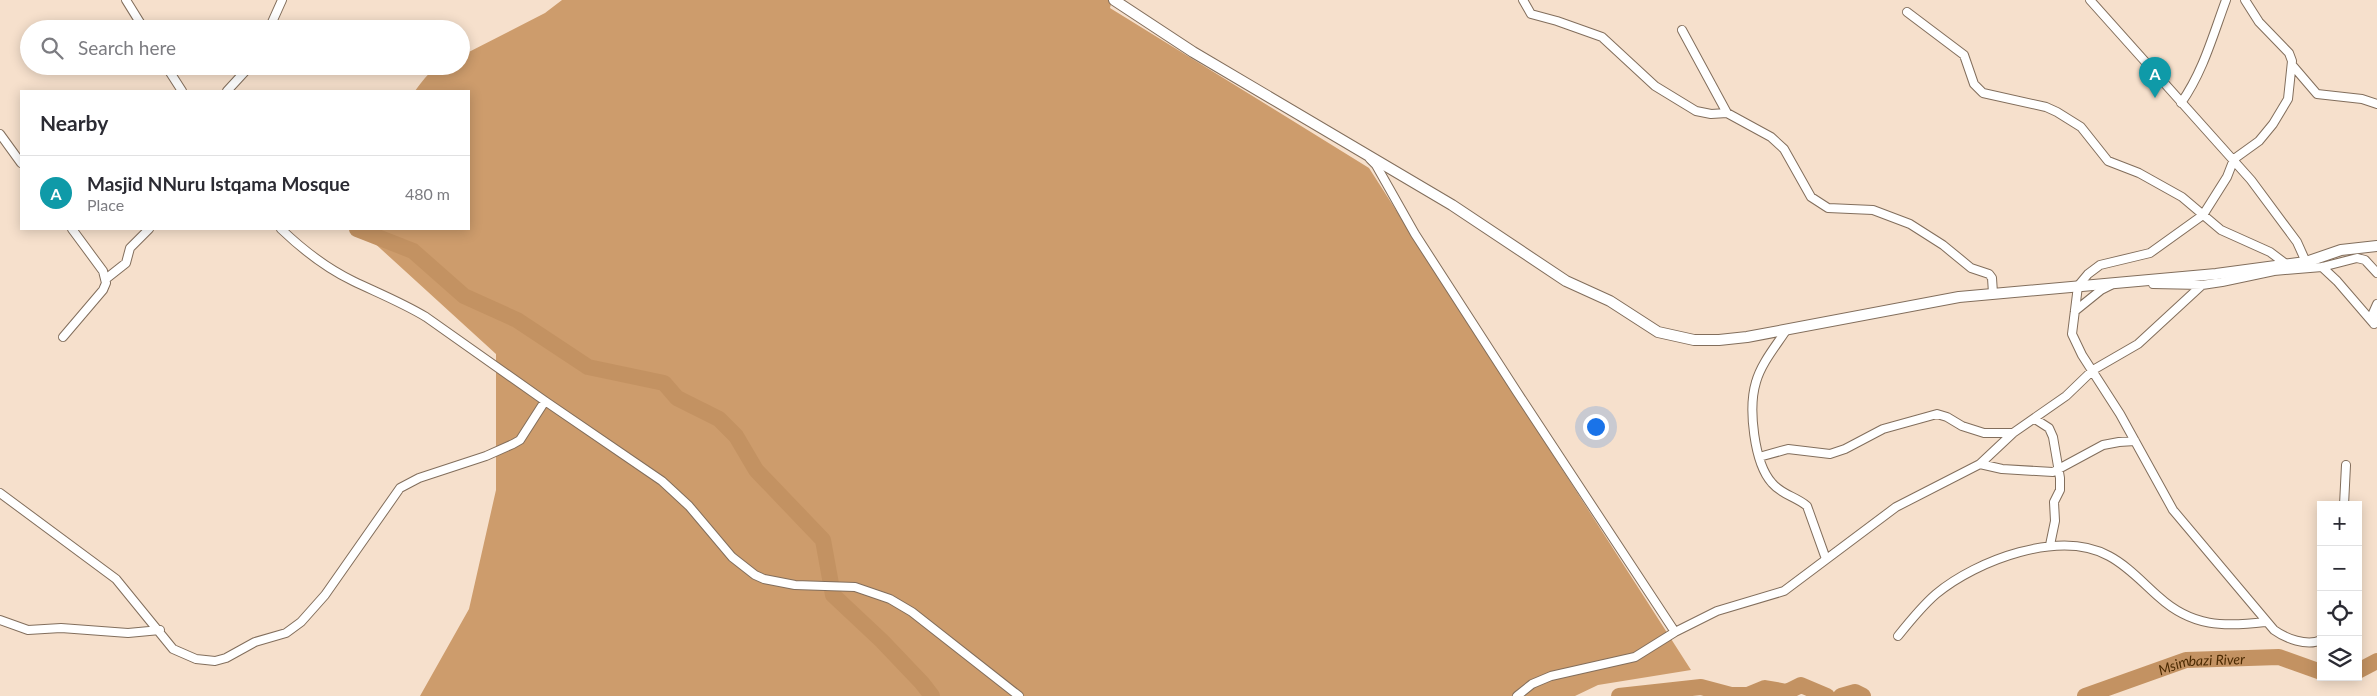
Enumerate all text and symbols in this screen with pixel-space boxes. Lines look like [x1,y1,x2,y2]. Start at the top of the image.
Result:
search box [20,20,470,75]
icon: search [38,34,66,62]
text: Search here [78,36,176,59]
pin: A [2139,57,2171,98]
text: Nearby [40,110,108,135]
text: Masjid NNuru Istqama Mosque [87,172,350,195]
text: A [50,184,62,203]
text: 480 m [405,184,450,203]
text: Place [87,195,124,214]
your location [1583,414,1609,440]
map controls [2317,501,2362,681]
button: + [2317,501,2362,546]
button: − [2317,546,2362,591]
button: locate [2317,591,2362,636]
button: layers [2317,636,2362,681]
water label: Msimbazi River [2156,650,2245,678]

